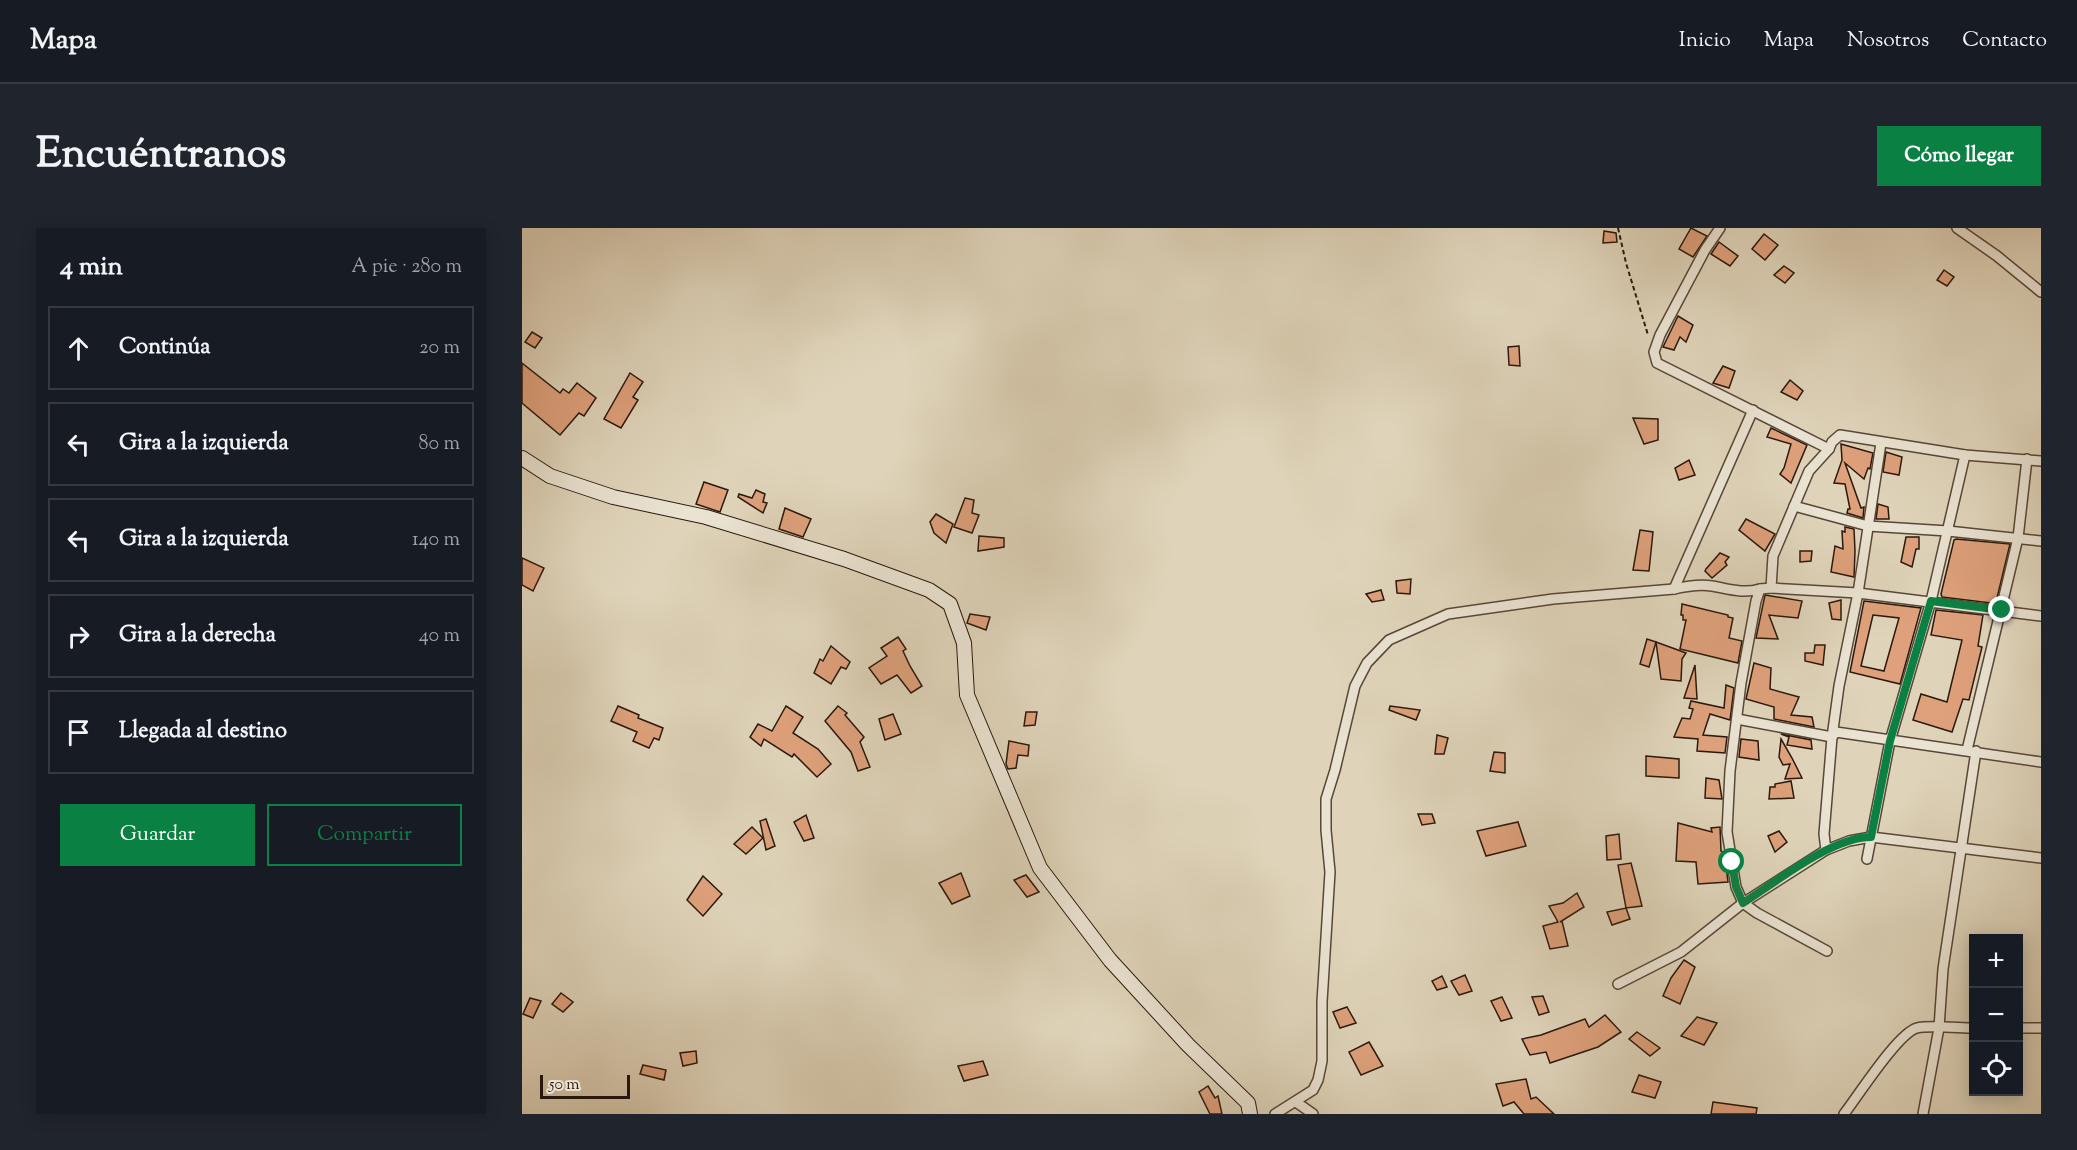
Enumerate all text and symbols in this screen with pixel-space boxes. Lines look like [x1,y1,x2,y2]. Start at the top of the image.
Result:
text: Mapa [30,21,97,61]
text: Inicio [1679,26,1731,56]
text: Mapa [1764,26,1814,56]
text: Nosotros [1847,26,1929,56]
text: Contacto [1962,26,2047,56]
text: Encuéntranos [36,126,286,186]
button: Cómo llegar [1877,126,2041,186]
text: 4 min [60,249,123,286]
text: A pie · 280 m [351,253,462,282]
icon: ahead [62,332,95,365]
text: Continúa [119,332,210,364]
text: 20 m [419,334,460,363]
icon: left [62,428,95,461]
text: Gira a la izquierda [119,428,289,460]
text: 80 m [419,430,460,459]
icon: left [62,524,95,557]
text: Gira a la izquierda [119,524,289,556]
text: 140 m [412,526,460,555]
route end [1988,596,2014,622]
icon: right [62,620,95,653]
text: Gira a la derecha [119,620,276,652]
text: 40 m [419,622,460,651]
icon: arrive [62,716,95,749]
text: Llegada al destino [119,716,287,748]
button: Guardar [60,804,255,866]
button: Compartir [267,804,462,866]
route start [1718,848,1744,874]
map controls [1969,934,2023,1096]
button: + [1969,934,2023,988]
button: − [1969,988,2023,1042]
button: locate [1969,1042,2023,1096]
scale bar [540,1072,630,1100]
text: 50 m [549,1074,580,1097]

